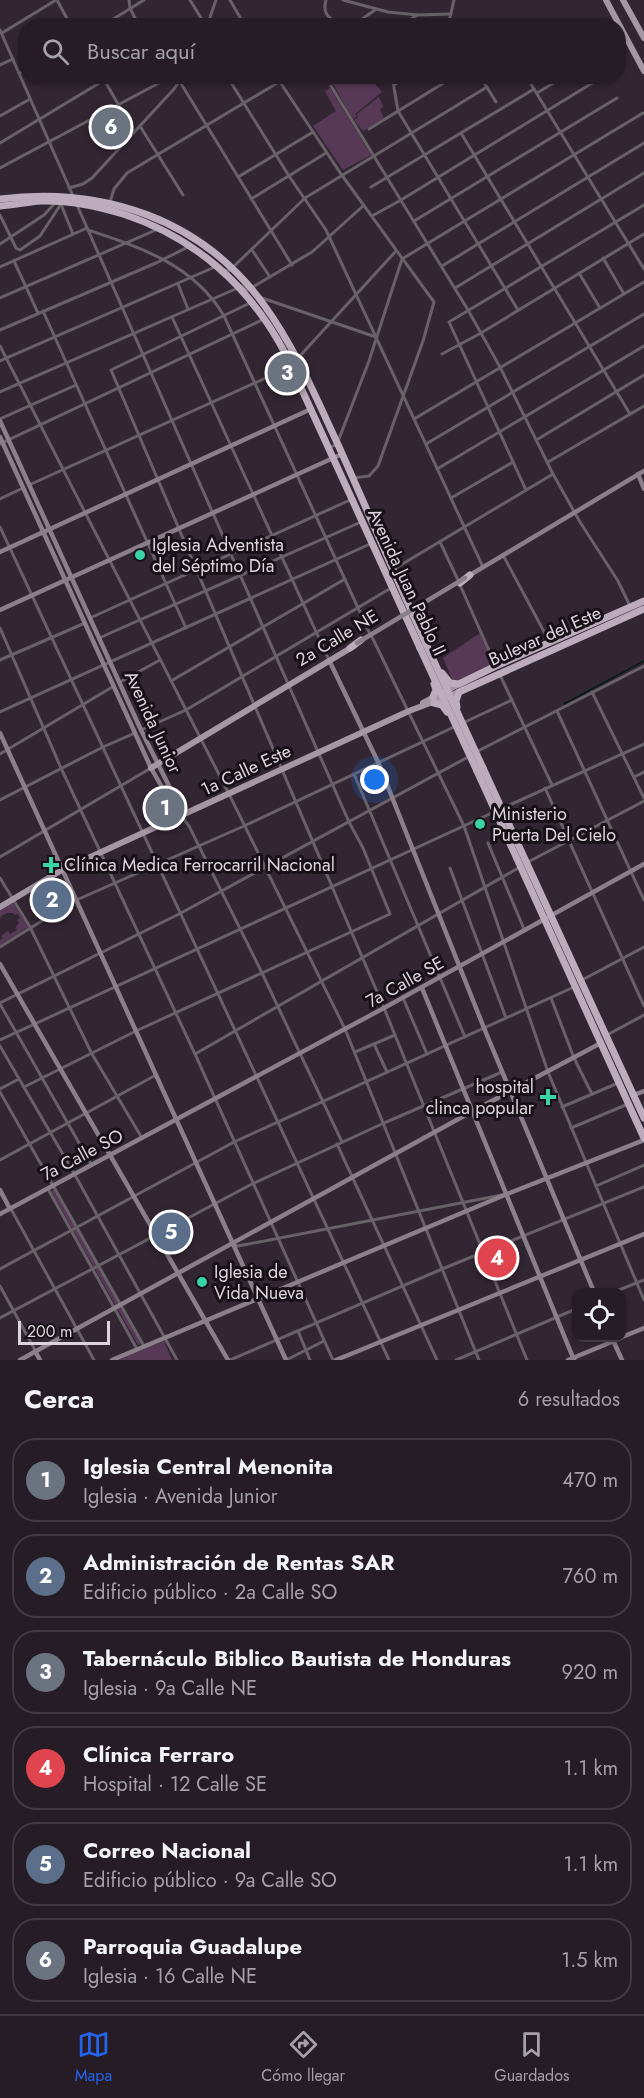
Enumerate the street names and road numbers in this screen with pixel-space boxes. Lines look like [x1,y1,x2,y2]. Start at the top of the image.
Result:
street label: Avenida Juan Pablo II [361,504,453,660]
street label: Bulevar del Este [485,600,605,672]
street label: 2a Calle NE [291,603,383,673]
street label: Avenida Junior [118,667,188,778]
street label: 1a Calle Este [197,738,295,802]
street label: 7a Calle SE [361,950,449,1014]
street label: 7a Calle SO [36,1122,128,1188]

